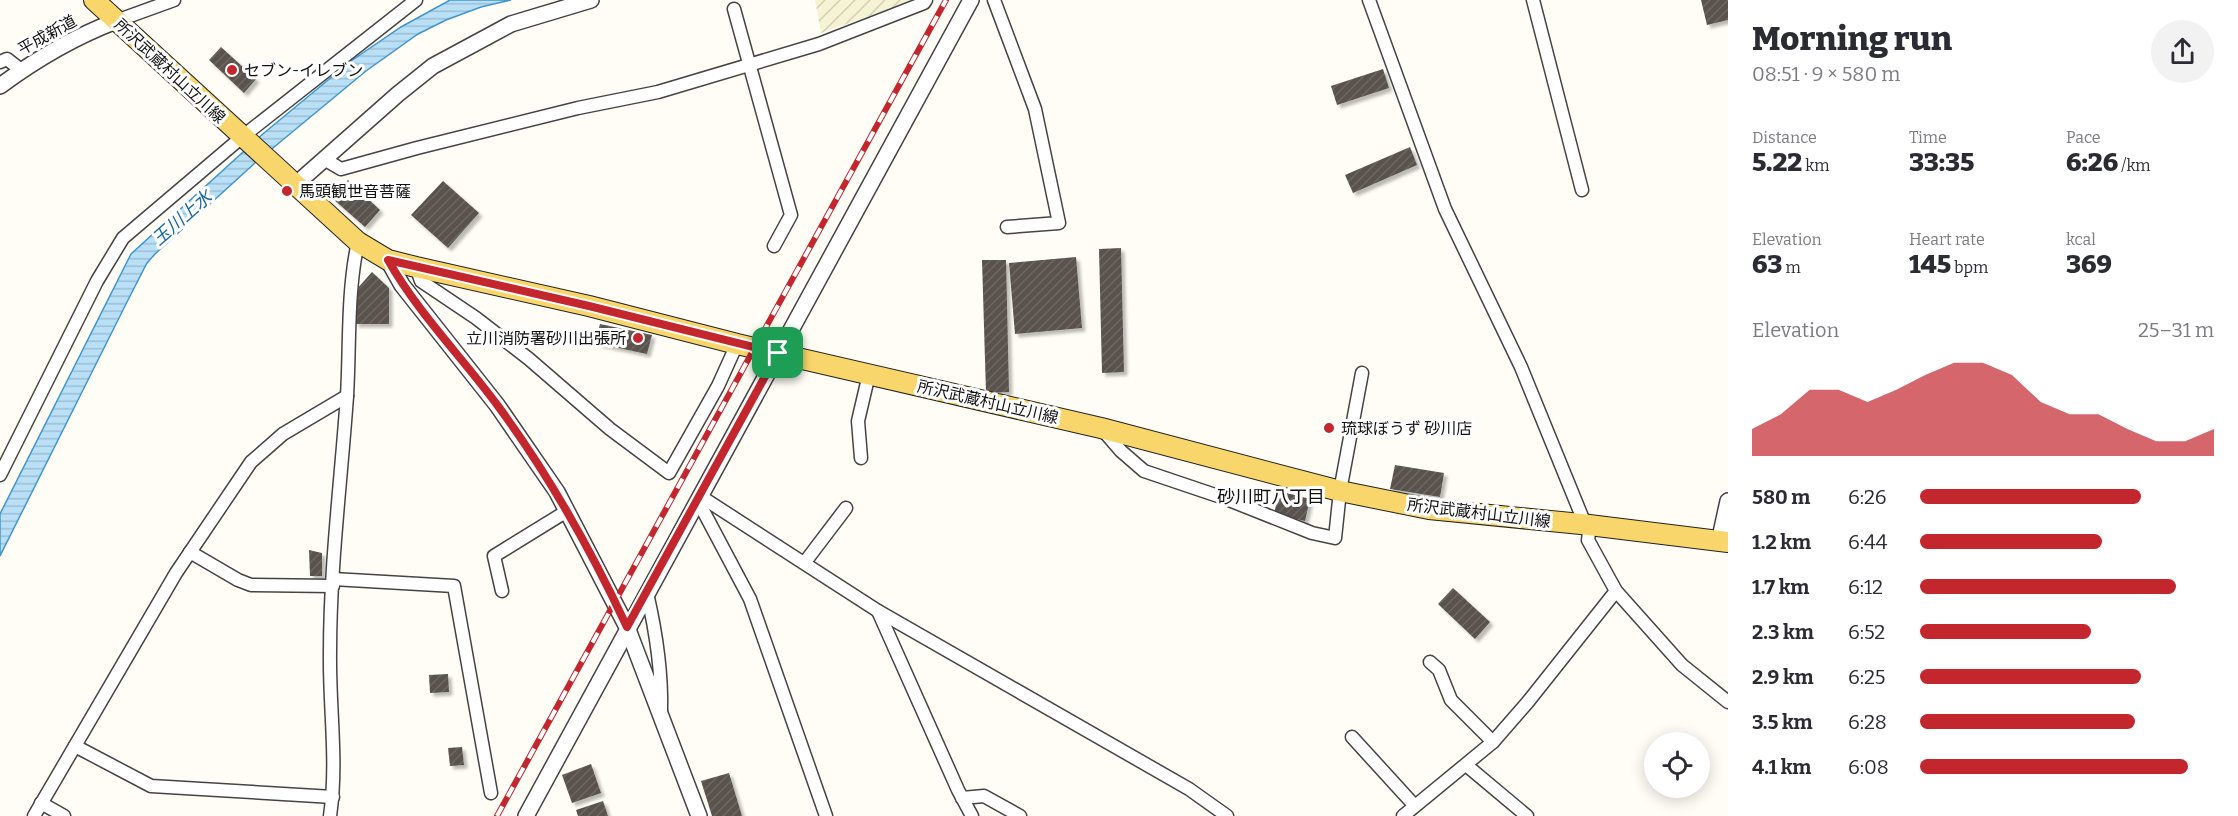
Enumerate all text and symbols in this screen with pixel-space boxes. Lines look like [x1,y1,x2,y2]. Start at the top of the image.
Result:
street label: 平成新道 [14,11,80,59]
street label: 所沢武蔵村山立川線 [111,15,229,127]
text: Morning run [1752,19,1952,59]
button: share [2151,20,2214,83]
place label: セブン-イレブン [244,61,363,80]
text: 08:51 · 9 × 580 m [1752,62,1900,86]
marker: セブン-イレブン [225,63,239,77]
text: Distance [1752,128,1817,147]
text: Time [1909,128,1947,147]
text: Pace [2066,128,2101,147]
text: 5.22 [1752,147,1802,178]
text: 33:35 [1909,147,1974,178]
text: 6:26 [2066,147,2118,178]
text: km [1802,156,1829,175]
text: /km [2118,156,2151,175]
place label: 馬頭観世音菩薩 [299,182,411,201]
marker: 馬頭観世音菩薩 [280,184,294,198]
water label: 玉川上水 [148,185,218,250]
text: Elevation [1752,230,1822,249]
text: Heart rate [1909,230,1985,249]
text: kcal [2066,230,2096,249]
text: 63 [1752,249,1782,280]
text: 145 [1909,249,1951,280]
text: 369 [2066,249,2112,280]
text: m [1782,258,1801,277]
text: bpm [1951,258,1988,277]
text: Elevation [1752,318,1839,342]
text: 25–31 m [2138,318,2214,342]
pin [752,327,803,378]
place label: 立川消防署砂川出張所 [466,329,626,348]
marker: 立川消防署砂川出張所 [631,331,645,345]
icon: arrive [761,336,794,369]
street label: 所沢武蔵村山立川線 [916,377,1060,427]
place label: 琉球ぼうず 砂川店 [1341,419,1472,438]
marker: 琉球ぼうず 砂川店 [1322,421,1336,435]
text: 580 m [1752,485,1810,509]
text: 6:26 [1848,485,1887,509]
district label: 砂川町八丁目 [1217,486,1325,508]
street label: 所沢武蔵村山立川線 [1406,495,1552,531]
text: 1.2 km [1752,530,1811,554]
text: 6:44 [1848,530,1887,554]
text: 1.7 km [1752,575,1809,599]
text: 6:12 [1848,575,1883,599]
text: 2.3 km [1752,620,1814,644]
text: 6:52 [1848,620,1885,644]
text: 2.9 km [1752,665,1814,689]
text: 6:25 [1848,665,1886,689]
text: 3.5 km [1752,710,1813,734]
text: 6:28 [1848,710,1887,734]
map controls [1644,732,1710,798]
button: locate [1644,732,1710,798]
text: 4.1 km [1752,755,1811,779]
text: 6:08 [1848,755,1889,779]

